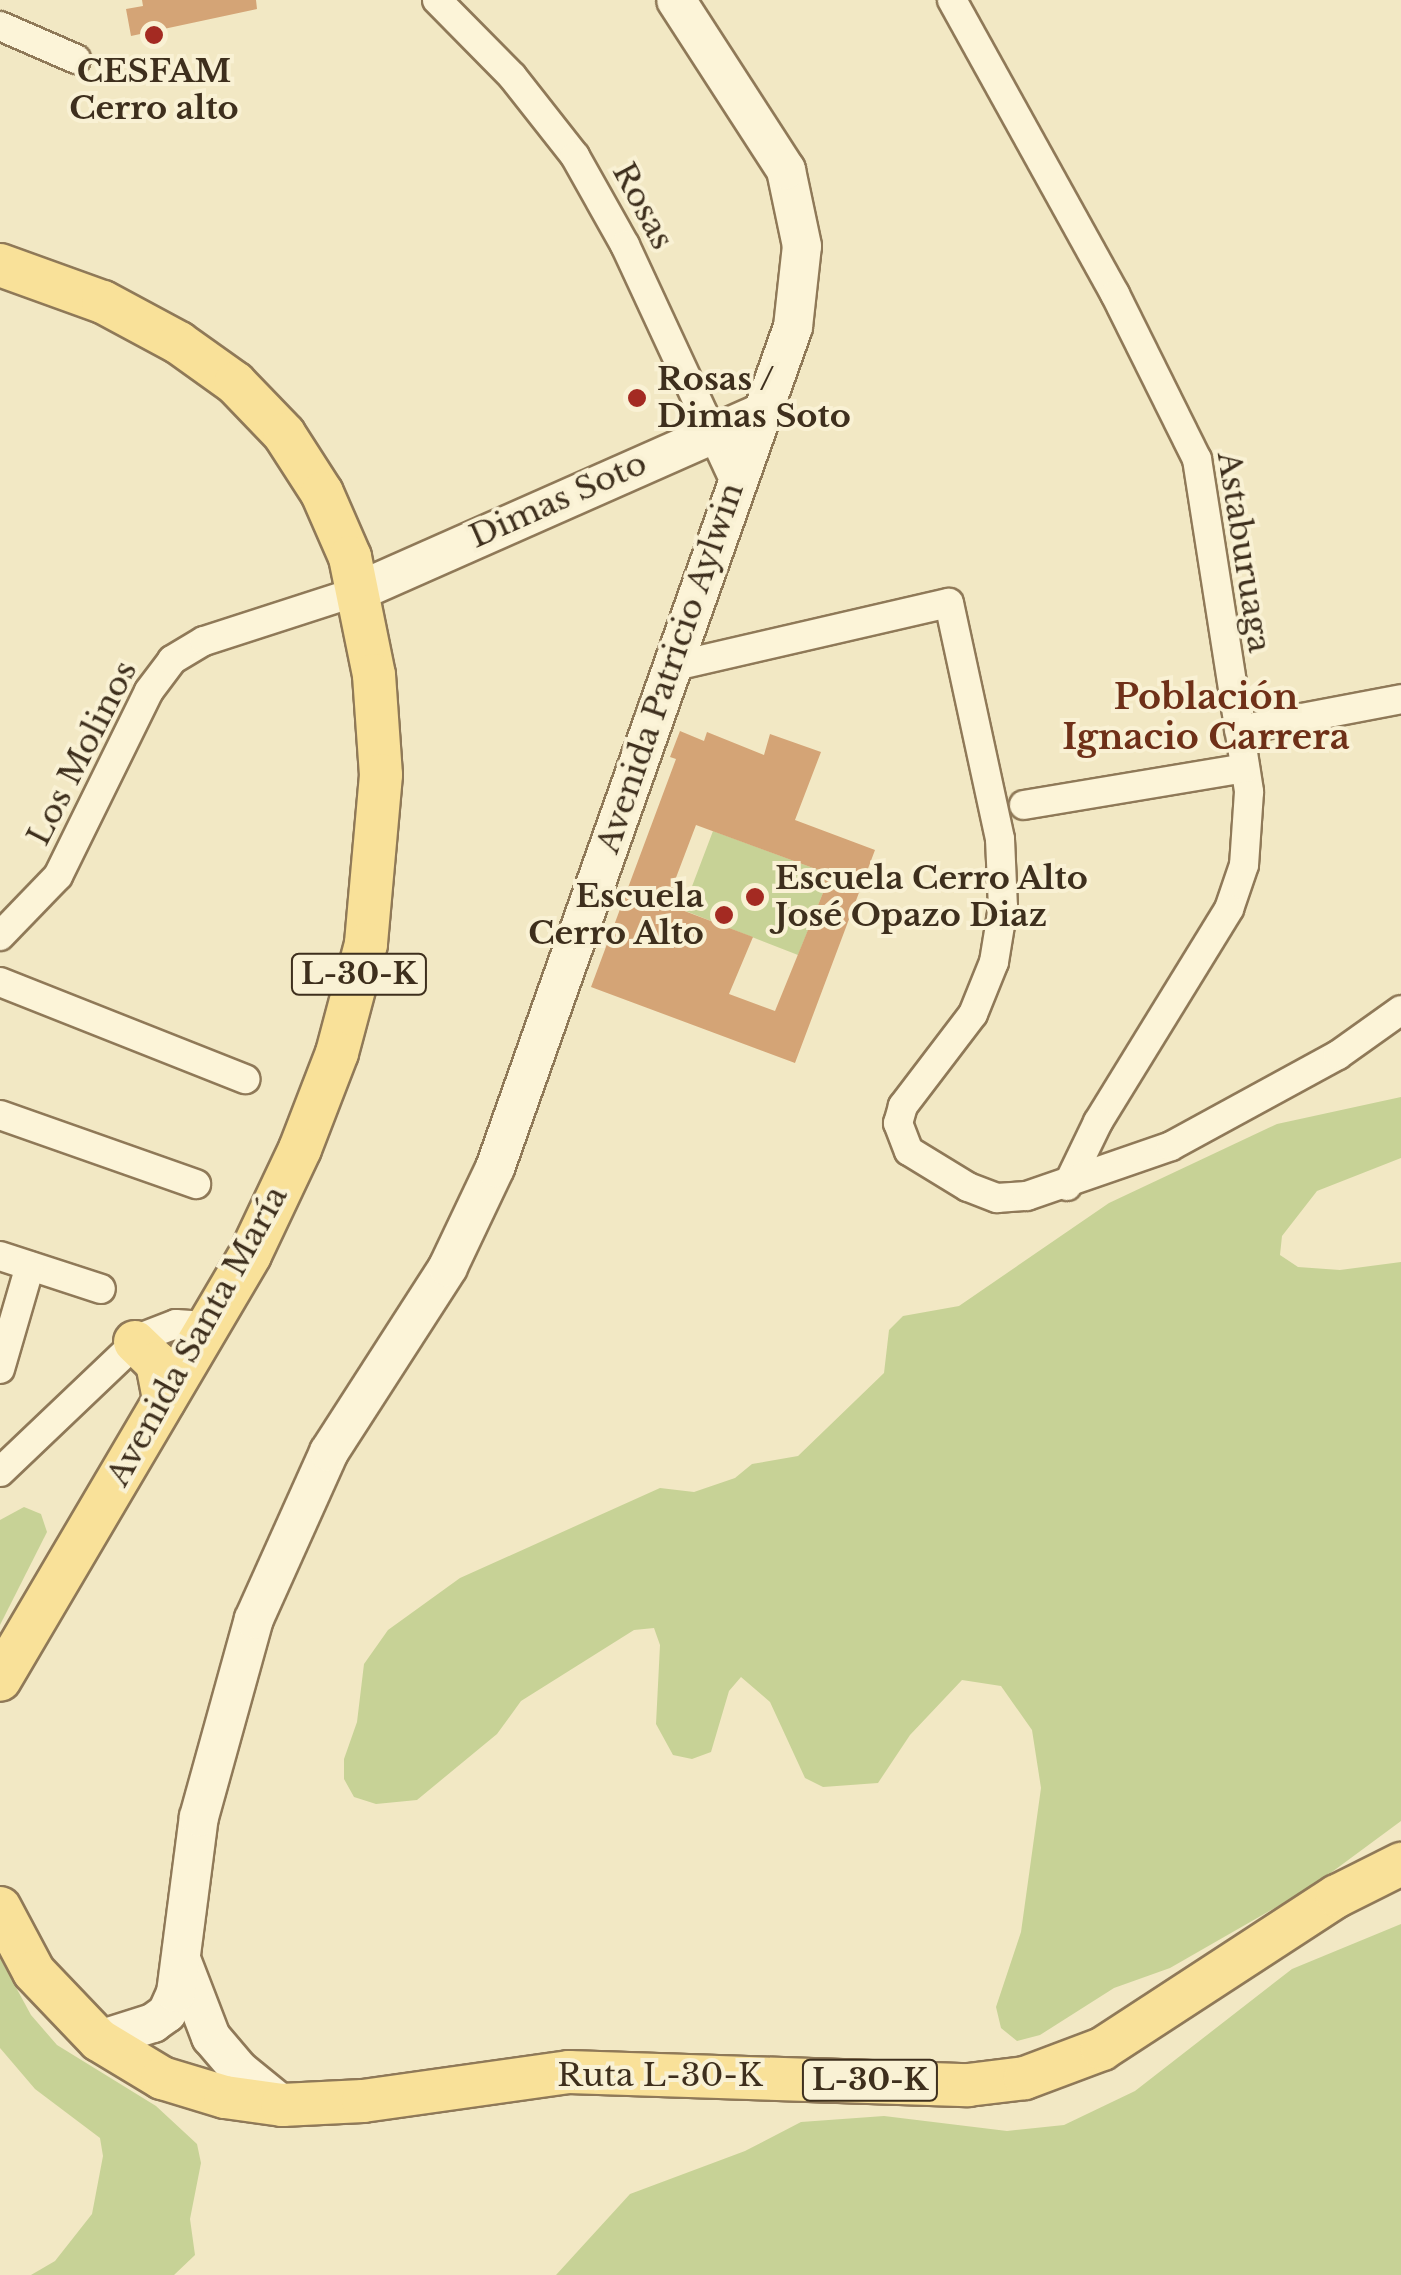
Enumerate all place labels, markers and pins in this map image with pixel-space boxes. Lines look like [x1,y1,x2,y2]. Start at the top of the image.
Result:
marker: CESFAM Cerro alto [141,22,167,48]
place label: CESFAM Cerro alto [69,53,239,128]
place label: Rosas / Dimas Soto [657,361,851,436]
marker: Rosas / Dimas Soto [626,387,648,409]
place label: Escuela Cerro Alto José Opazo Diaz [775,860,1089,935]
place label: Escuela Cerro Alto [527,878,704,953]
marker: Escuela Cerro Alto José Opazo Diaz [744,886,766,908]
marker: Escuela Cerro Alto [713,904,735,926]

